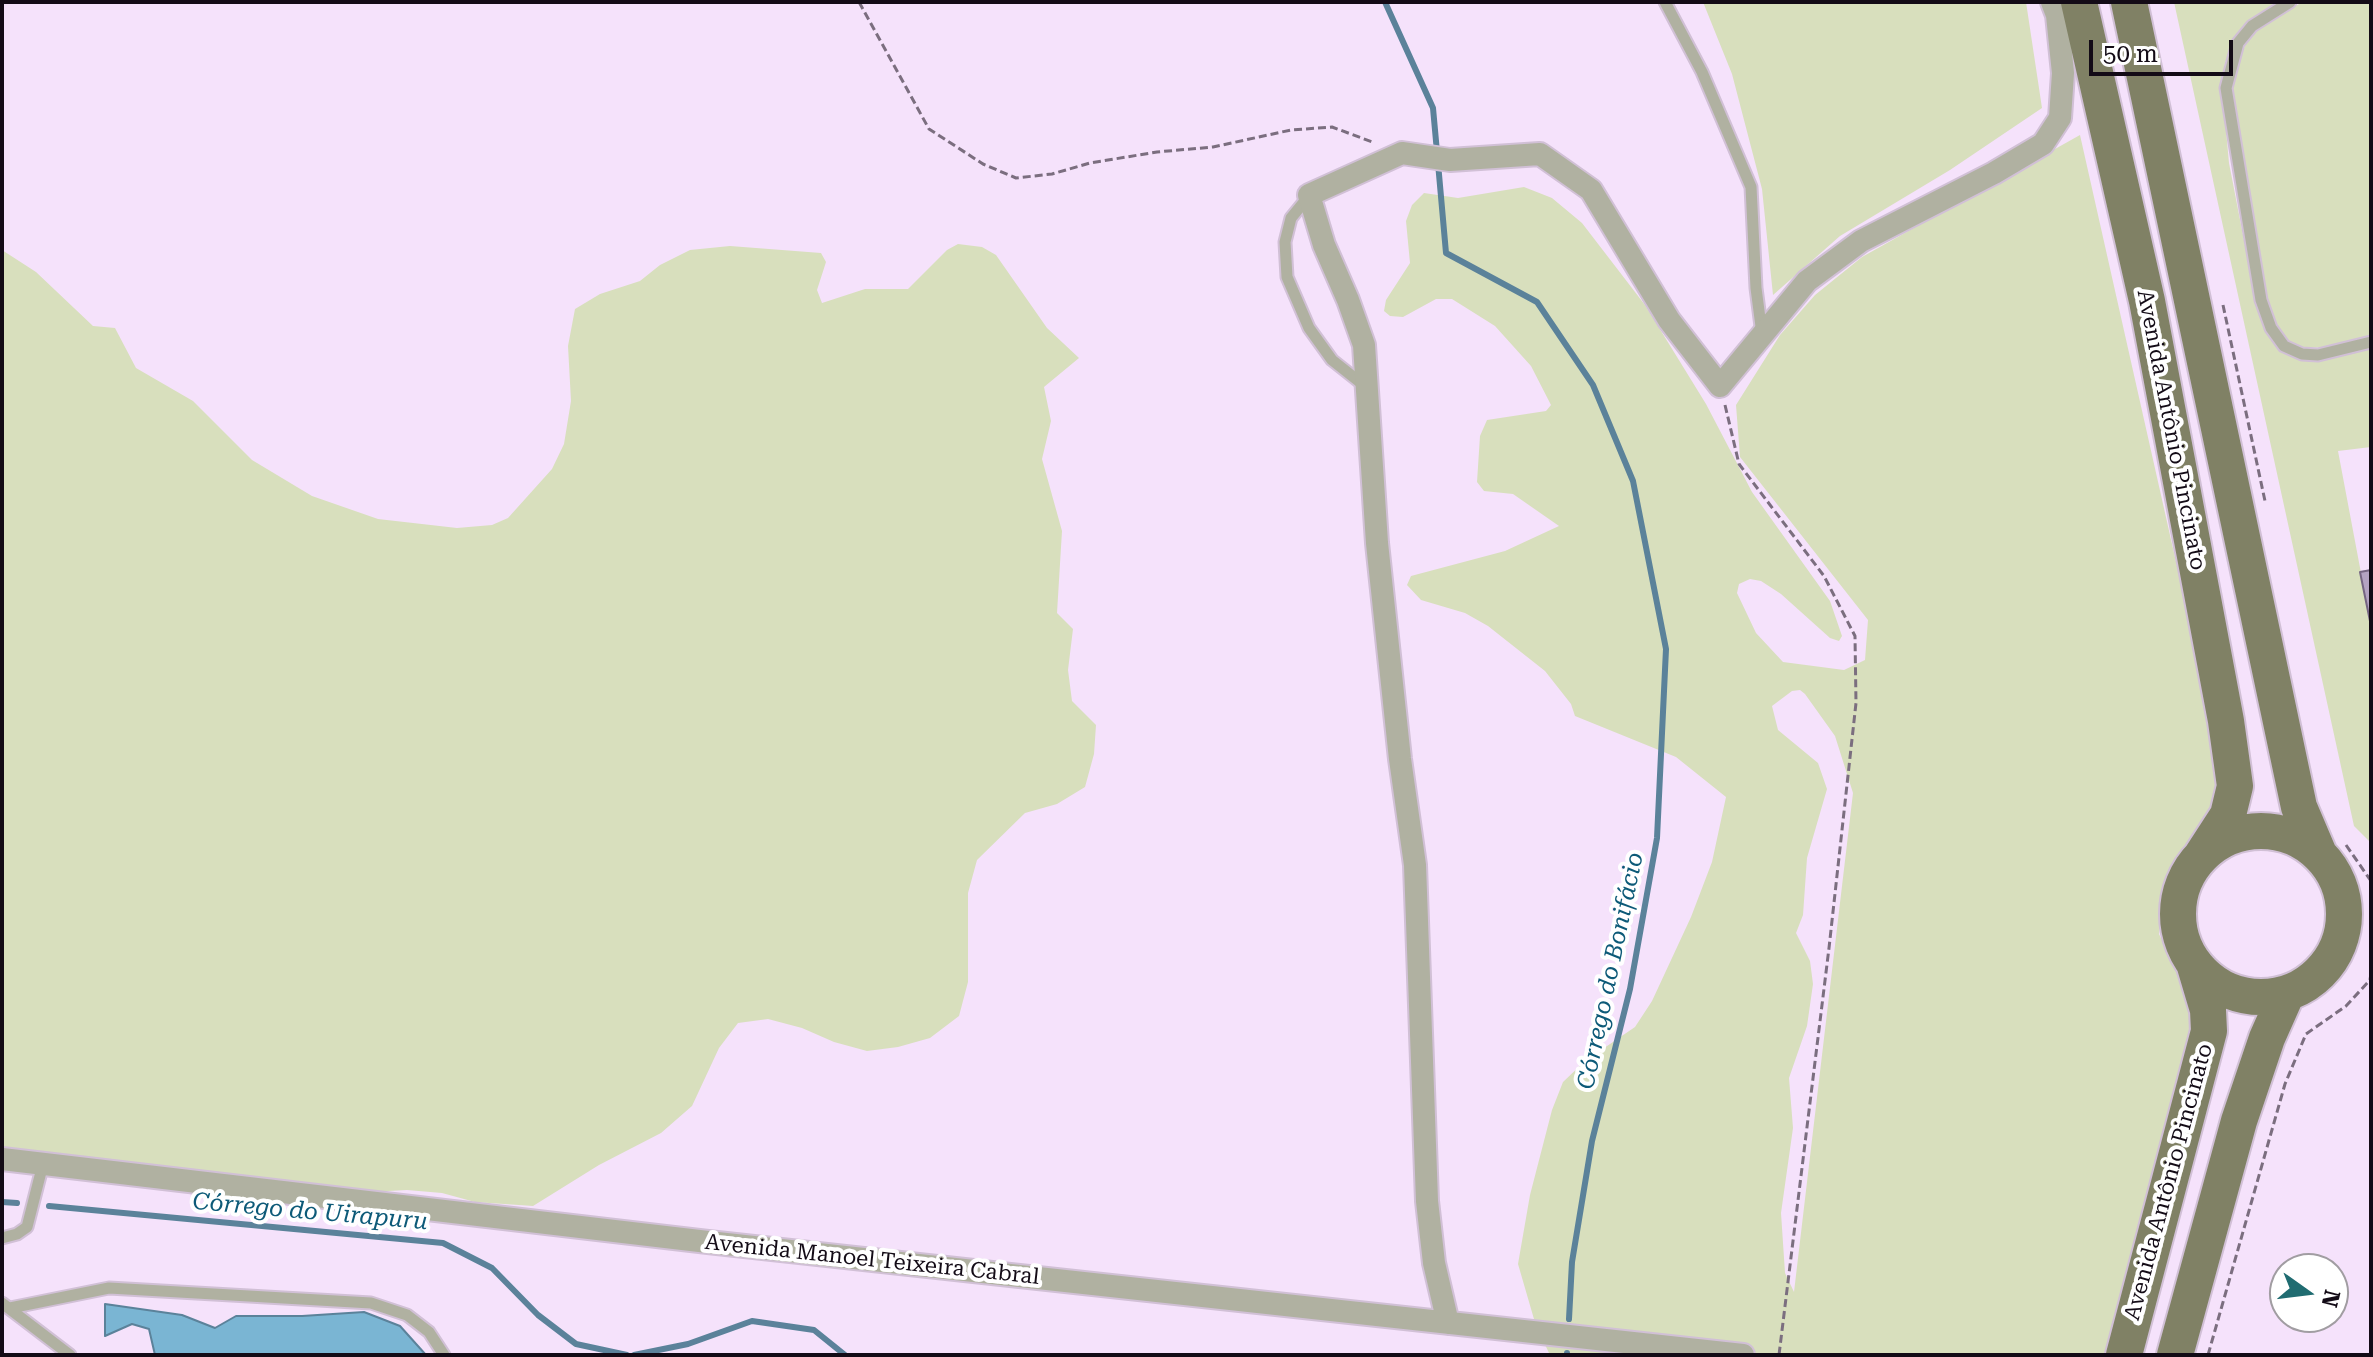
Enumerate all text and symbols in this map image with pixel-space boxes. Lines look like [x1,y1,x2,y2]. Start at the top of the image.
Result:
scale bar [2093,24,2237,74]
text: 50 m [2103,40,2158,68]
street label: Avenida Antônio Pincinato [2131,287,2211,573]
water label: Córrego do Bonifácio [1572,850,1650,1092]
street label: Avenida Antônio Pincinato [2119,1041,2219,1323]
water label: Córrego do Uirapuru [191,1187,429,1237]
street label: Avenida Manoel Teixeira Cabral [703,1229,1041,1291]
north arrow [2269,1253,2349,1333]
text: N [2317,1287,2345,1310]

